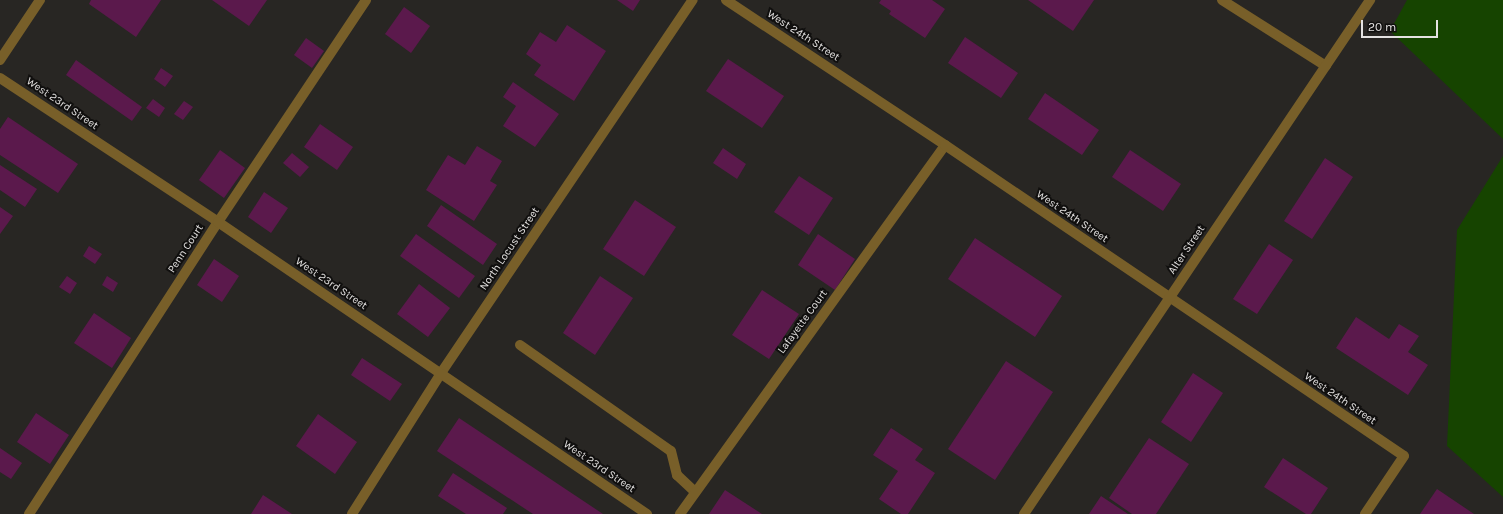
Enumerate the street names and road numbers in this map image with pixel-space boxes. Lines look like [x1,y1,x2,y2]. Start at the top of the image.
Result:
street label: West 24th Street [764,8,842,64]
street label: West 23rd Street [24,75,100,133]
street label: West 24th Street [1034,188,1110,246]
street label: North Locust Street [477,205,543,293]
street label: Penn Court [165,222,207,276]
street label: Alter Street [1166,223,1208,277]
street label: West 23rd Street [293,255,369,313]
street label: Lafayette Court [775,287,831,357]
street label: West 24th Street [1302,370,1378,428]
street label: West 23rd Street [561,438,637,496]

